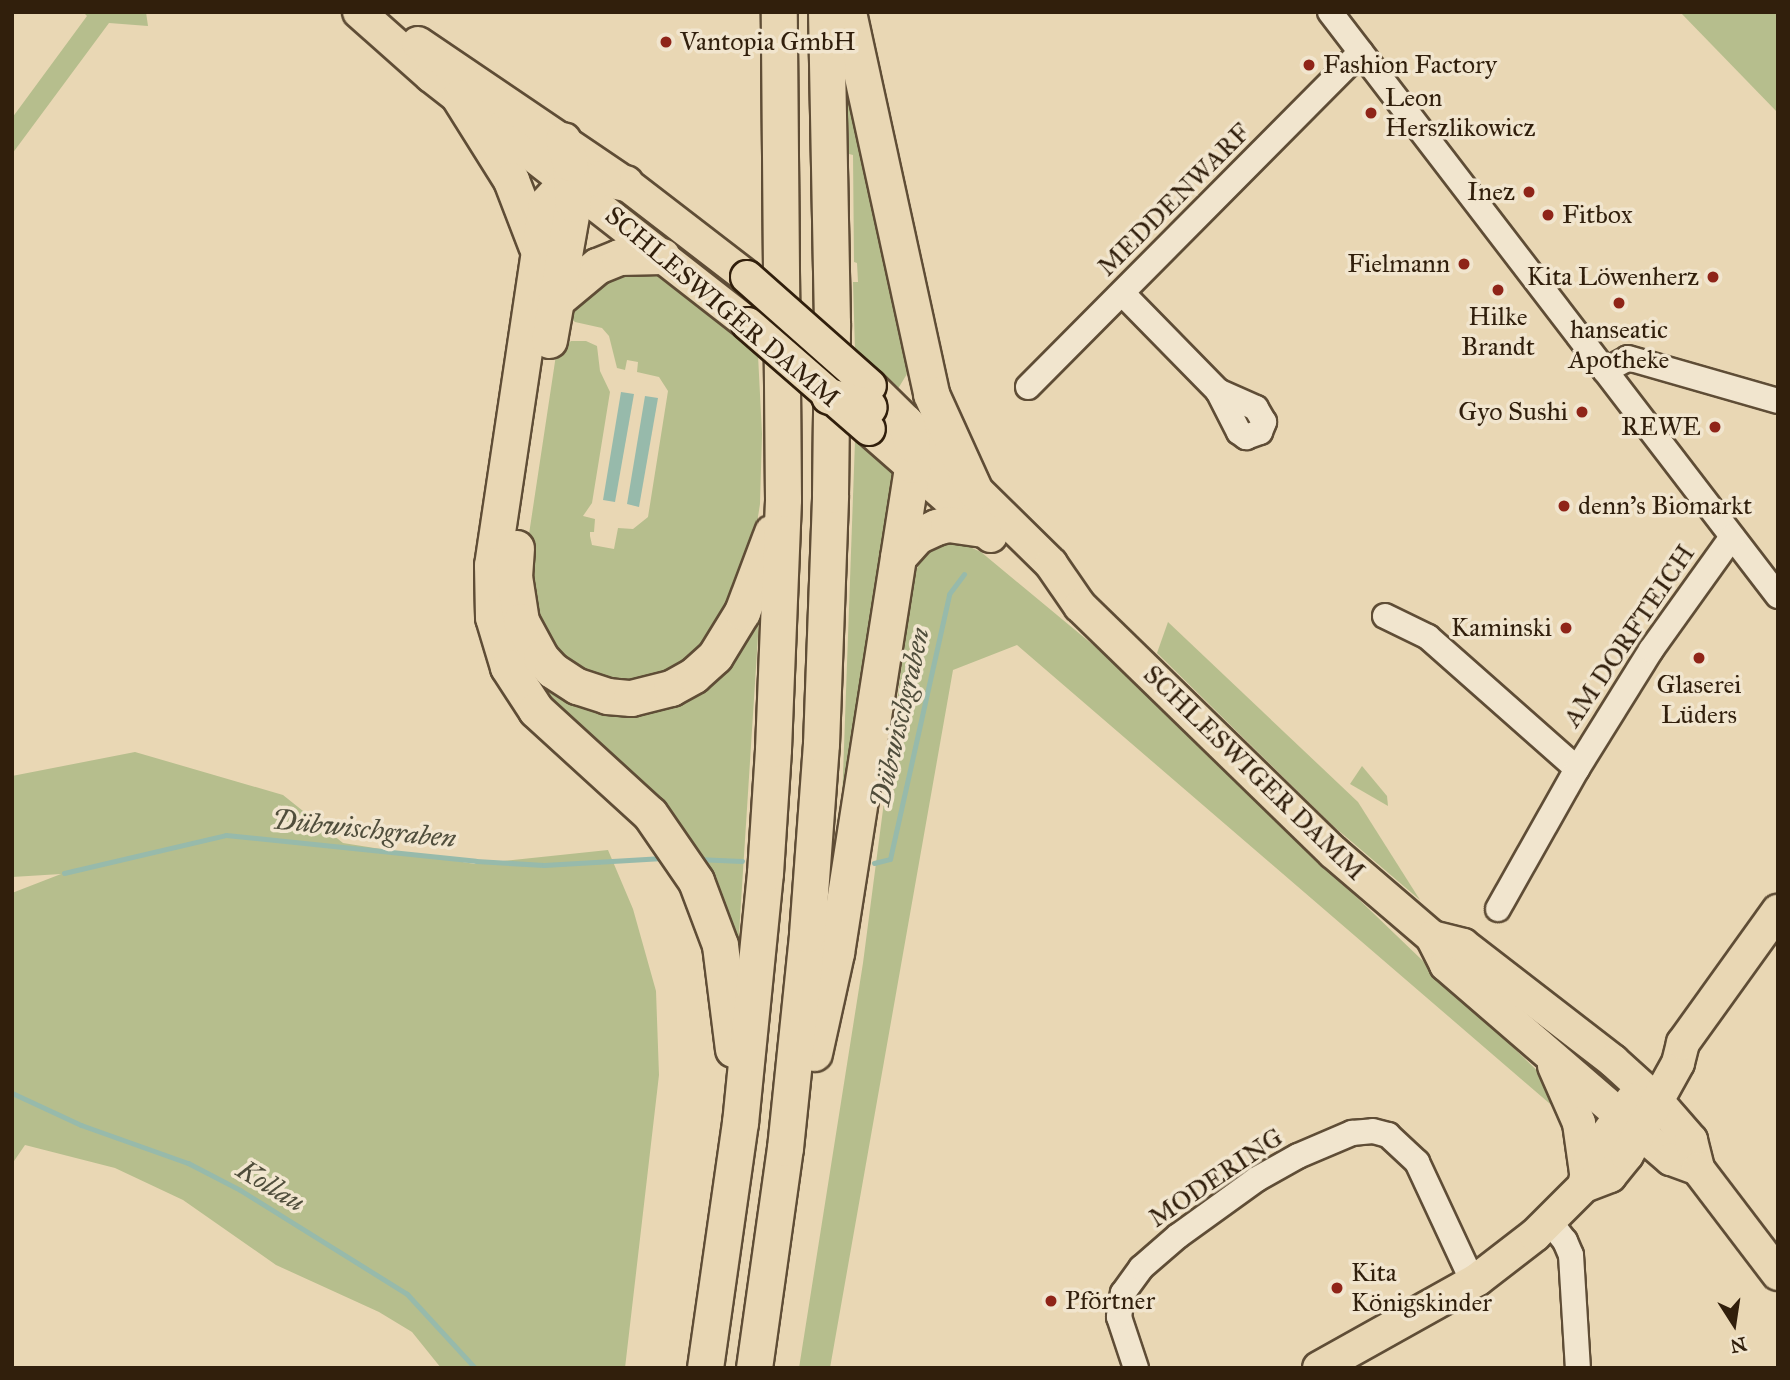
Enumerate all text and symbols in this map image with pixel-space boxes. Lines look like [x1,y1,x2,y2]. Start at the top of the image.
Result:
place label: Vantopia GmbH [680,26,856,58]
marker: Vantopia GmbH [658,34,674,50]
place label: Fashion Factory [1323,49,1497,81]
marker: Fashion Factory [1301,57,1317,73]
place label: Leon Herszlikowicz [1385,82,1536,144]
marker: Leon Herszlikowicz [1363,105,1379,121]
street label: MEDDENWARF [1091,117,1257,283]
place label: Inez [1467,176,1515,208]
marker: Inez [1521,184,1537,200]
place label: Fitbox [1562,199,1632,231]
street label: SCHLESWIGER DAMM [599,200,845,414]
marker: Fitbox [1540,207,1556,223]
place label: Fielmann [1347,248,1450,280]
marker: Fielmann [1456,256,1472,272]
place label: Kita Löwenherz [1527,261,1699,293]
marker: Kita Löwenherz [1705,269,1721,285]
marker: Hilke Brandt [1490,282,1506,298]
marker: hanseatic Apotheke [1611,295,1627,311]
place label: Hilke Brandt [1461,301,1535,362]
place label: hanseatic Apotheke [1569,314,1669,376]
place label: Gyo Sushi [1458,396,1568,428]
marker: Gyo Sushi [1574,404,1590,420]
place label: REWE [1621,411,1701,443]
marker: REWE [1707,419,1723,435]
place label: denn's Biomarkt [1578,490,1752,522]
marker: denn's Biomarkt [1556,498,1572,514]
street label: AM DORFTEICH [1557,539,1701,733]
place label: Kaminski [1451,612,1552,644]
marker: Kaminski [1558,620,1574,636]
water label: Dübwischgraben [863,624,937,812]
marker: Glaserei Lüders [1691,650,1707,666]
street label: SCHLESWIGER DAMM [1137,659,1371,887]
place label: Glaserei Lüders [1657,669,1741,730]
water label: Dübwischgraben [270,803,458,855]
street label: MODERING [1143,1122,1289,1234]
water label: Kollau [231,1153,311,1219]
place label: Kita Königskinder [1351,1257,1492,1318]
marker: Kita Königskinder [1329,1280,1345,1296]
place label: Pförtner [1065,1285,1155,1317]
north arrow [1699,1289,1769,1359]
marker: Pförtner [1043,1293,1059,1309]
text: N [1728,1332,1749,1358]

